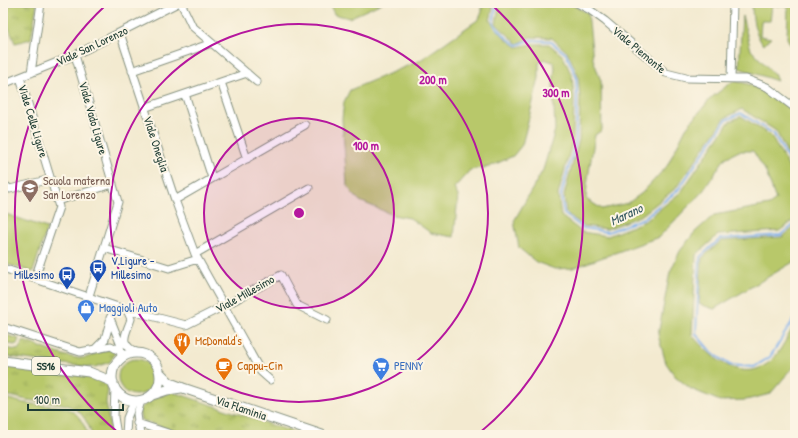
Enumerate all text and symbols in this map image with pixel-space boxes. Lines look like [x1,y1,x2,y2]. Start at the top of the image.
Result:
street label: Viale San Lorenzo [53,21,131,70]
street label: Viale Piemonte [609,22,670,77]
text: 200 m [419,71,447,88]
street label: Viale Vado Ligure [75,79,112,157]
street label: Viale Celle Ligure [14,82,53,160]
text: 300 m [542,84,570,101]
street label: Viale Oneglia [139,114,174,174]
text: 100 m [353,137,379,154]
place label: Scuola materna San Lorenzo [43,172,110,203]
school or university icon: Scuola materna San Lorenzo [20,178,40,203]
water label: Marano [607,198,647,229]
centre of rings [292,206,306,220]
place label: V.Ligure - Millesimo [111,252,155,283]
bus stop icon: V.Ligure - Millesimo [88,258,108,283]
bus stop icon: Millesimo [57,265,77,290]
place label: Millesimo [14,266,54,283]
street label: Viale Millesimo [212,270,277,317]
shop icon: Maggioli Auto [76,298,96,323]
place label: Maggioli Auto [99,299,157,316]
restaurant icon: McDonald's [172,331,192,356]
place label: McDonald's [195,332,242,349]
cafe icon: Cappu-Cin [214,356,234,381]
supermarket icon: PENNY [371,356,391,381]
road number: SS16 [32,357,60,375]
place label: Cappu-Cin [237,357,283,374]
place label: PENNY [394,357,424,374]
scale bar [28,386,123,412]
text: 100 m [34,391,60,408]
street label: Via Flaminia [213,391,269,424]

